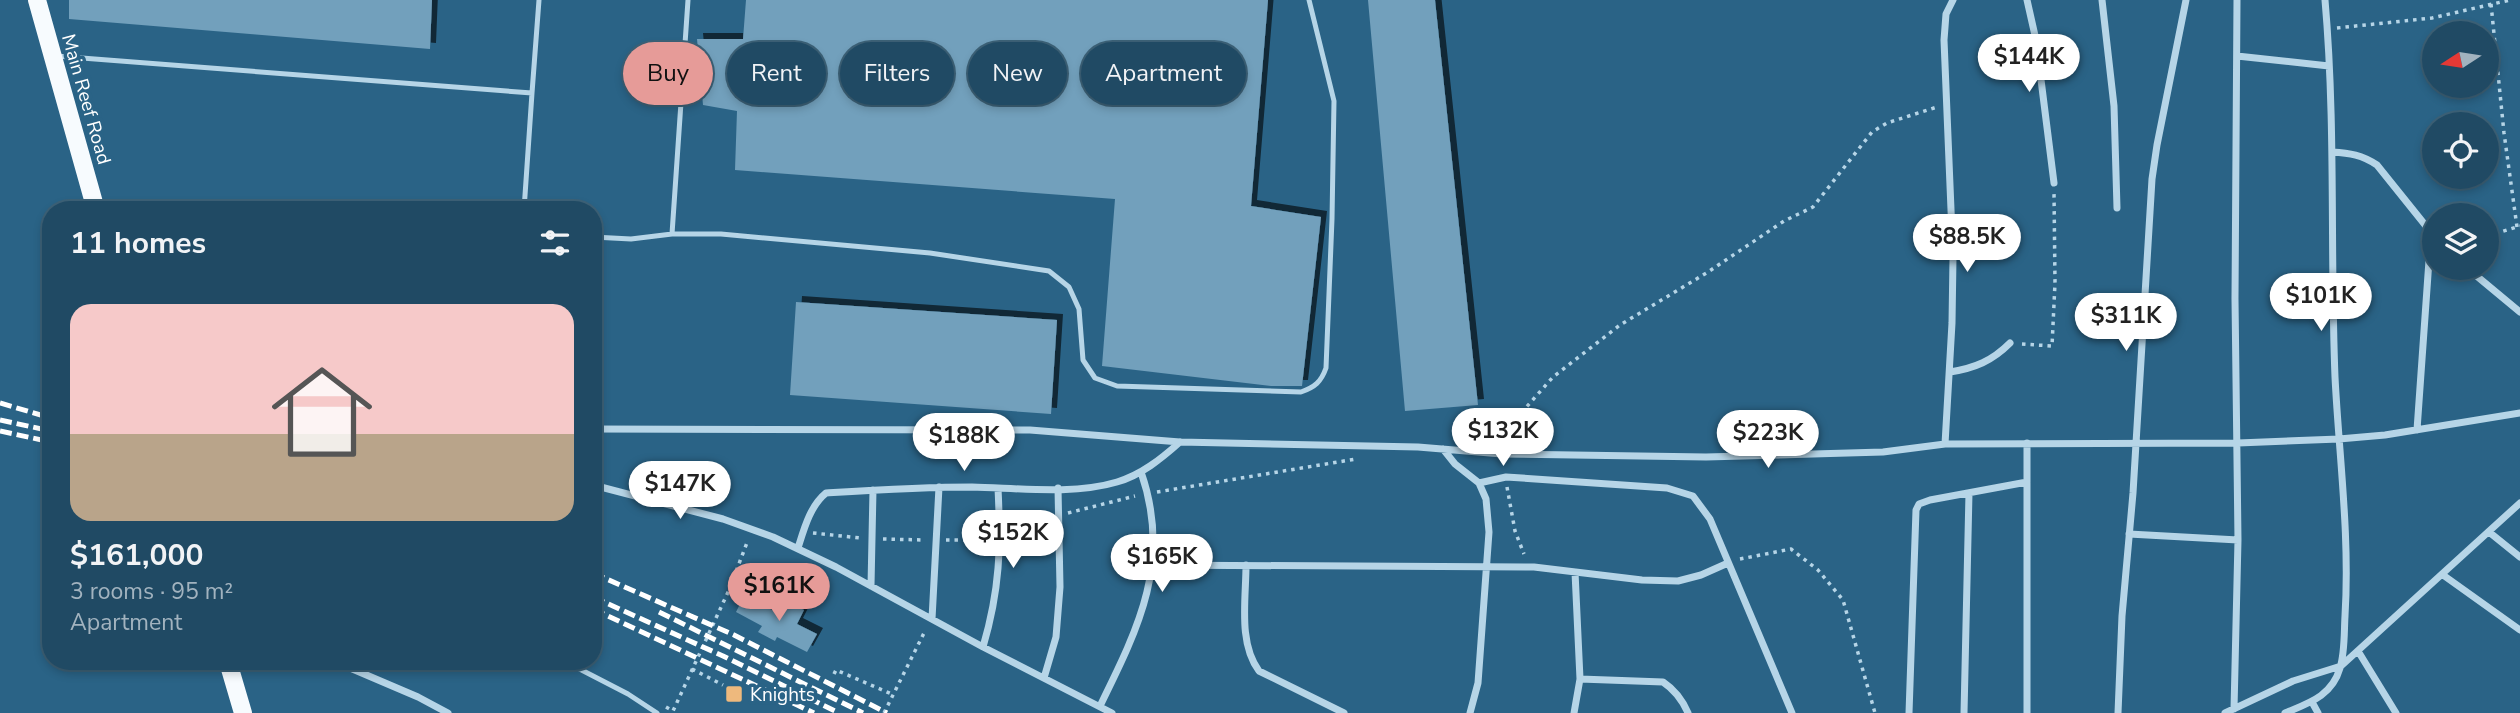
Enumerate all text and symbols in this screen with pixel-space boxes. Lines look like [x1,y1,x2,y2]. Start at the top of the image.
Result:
north arrow [2422,21,2499,98]
map controls [2422,21,2499,280]
street label: Main Reef Road [55,31,117,168]
pin: $144K [1980,34,2078,94]
text: $144K [1994,41,2064,72]
chip: Buy [623,42,713,105]
chip: Rent [727,42,826,105]
chip: Filters [840,42,954,105]
chip: New [968,42,1067,105]
chip: Apartment [1081,42,1246,105]
button: locate [2422,112,2499,189]
button: layers [2422,203,2499,280]
pin: $88.5K [1910,215,2024,274]
text: $88.5K [1929,221,2005,252]
text: 11 homes [70,223,206,264]
icon: filters [536,224,574,262]
pin: $101K [2272,274,2370,333]
text: $101K [2286,280,2356,311]
pin: $311K [2077,294,2175,353]
text: $311K [2091,300,2161,331]
icon: home [259,349,385,475]
pin: $132K [1454,408,1552,468]
pin: $223K [1719,410,1817,470]
pin: $188K [915,414,1013,473]
text: $132K [1468,415,1538,446]
text: $223K [1733,417,1803,448]
text: $188K [929,420,999,451]
pin: $147K [631,462,729,521]
text: $147K [645,468,715,499]
pin: $152K [964,510,1062,570]
text: $152K [978,517,1048,548]
pin: $165K [1113,534,1211,594]
text: $161,000 [70,535,203,576]
text: $165K [1127,541,1197,572]
pin: $161K [730,564,828,623]
text: $161K [744,570,814,601]
text: 3 rooms · 95 m² [70,576,233,607]
text: Apartment [70,607,182,638]
place label: Knights [750,682,815,708]
marker: Knights [724,684,744,704]

